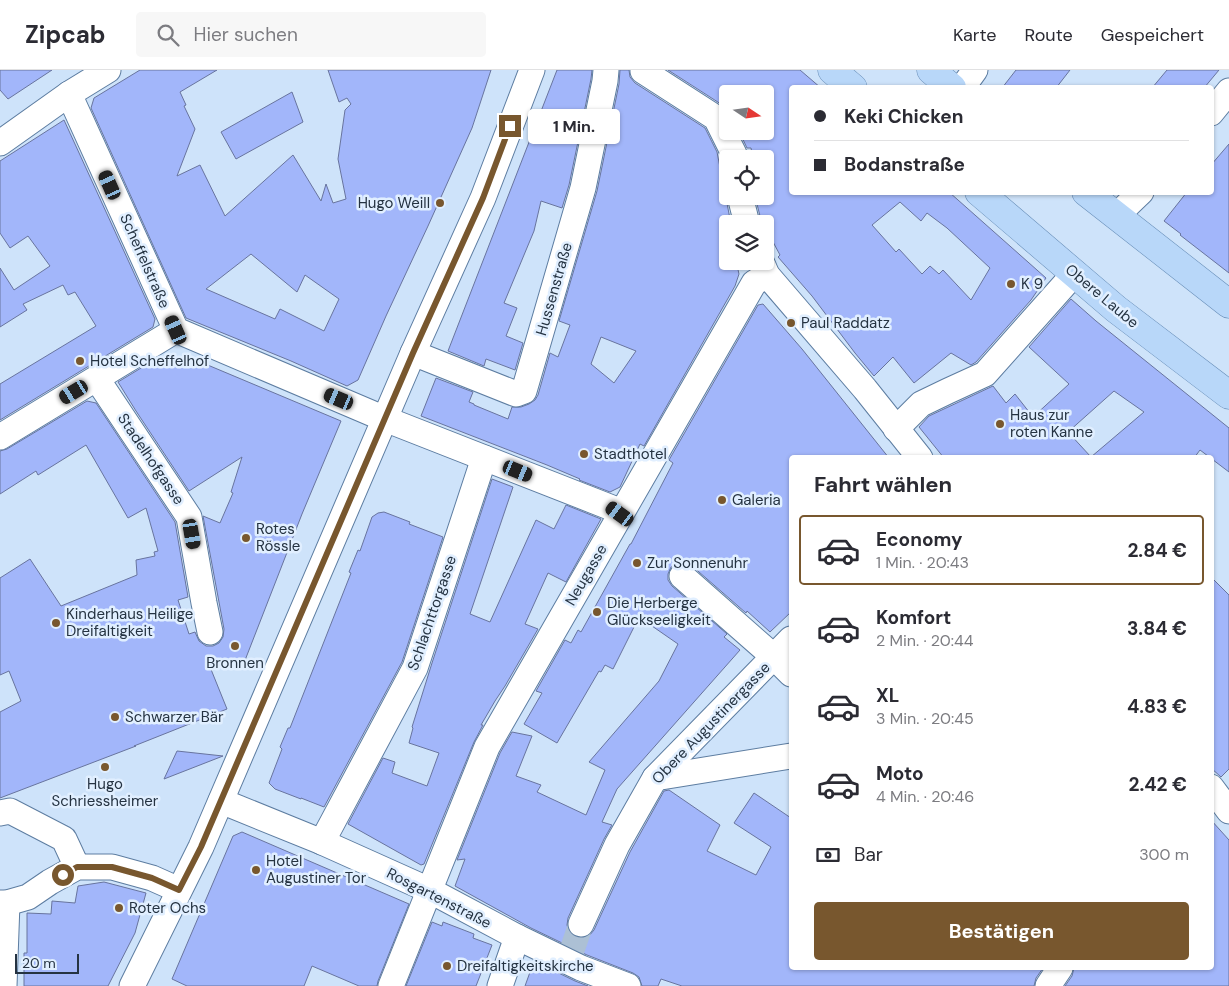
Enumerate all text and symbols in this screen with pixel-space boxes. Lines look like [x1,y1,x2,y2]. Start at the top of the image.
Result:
search box [136,12,486,57]
text: Zipcab [25,19,106,50]
icon: search [154,21,182,49]
text: Hier suchen [194,22,298,47]
text: Karte [953,23,997,47]
text: Route [1025,23,1073,47]
text: Gespeichert [1101,23,1204,47]
north arrow [719,85,774,140]
map controls [719,85,774,270]
text: Keki Chicken [844,104,964,129]
callout: 1 Min. [528,108,620,144]
route end [499,115,521,137]
text: 1 Min. [553,116,595,137]
button: locate [719,150,774,205]
text: Bodanstraße [844,152,965,177]
car [97,168,122,202]
place label: Hugo Weill [358,193,430,213]
marker: Hugo Weill [434,197,446,209]
street label: Scheffelstraße [115,211,175,311]
button: layers [719,215,774,270]
street label: Hussenstraße [531,240,577,338]
street label: Obere Laube [1061,259,1143,333]
place label: K 9 [1021,274,1043,294]
marker: K 9 [1005,278,1017,290]
car [163,313,188,347]
place label: Paul Raddatz [801,313,890,333]
marker: Paul Raddatz [785,317,797,329]
place label: Hotel Scheffelhof [90,351,209,371]
marker: Hotel Scheffelhof [74,355,86,367]
car [57,378,90,406]
car [322,386,355,412]
place label: Haus zur roten Kanne [1010,405,1093,442]
street label: Stadelhofgasse [113,409,189,509]
marker: Haus zur roten Kanne [994,418,1006,430]
place label: Stadthotel [594,444,667,464]
marker: Stadthotel [578,448,590,460]
car [501,458,534,484]
text: Fahrt wählen [814,470,952,499]
place label: Galeria [732,490,781,510]
marker: Galeria [716,494,728,506]
car [603,499,636,529]
car [182,518,201,550]
place label: Rotes Rössle [256,519,300,556]
text: Economy [876,527,963,552]
icon: car [816,528,861,573]
marker: Rotes Rössle [240,532,252,544]
text: 2.84 € [1127,538,1187,563]
street label: Neugasse [560,541,612,609]
text: 1 Min. · 20:43 [876,552,969,573]
street label: Schlachttorgasse [403,553,461,673]
place label: Zur Sonnenuhr [647,553,748,573]
marker: Zur Sonnenuhr [631,557,643,569]
place label: Die Herberge Glückseeligkeit [607,593,711,630]
place label: Kinderhaus Heilige Dreifaltigkeit [66,604,193,641]
text: Komfort [876,605,951,630]
marker: Die Herberge Glückseeligkeit [591,606,603,618]
icon: car [816,606,861,651]
text: 3.84 € [1127,616,1187,641]
marker: Kinderhaus Heilige Dreifaltigkeit [50,617,62,629]
text: 2 Min. · 20:44 [876,630,973,651]
marker: Bronnen [229,640,241,652]
place label: Bronnen [206,653,264,673]
street label: Obere Augustinergasse [648,658,774,788]
text: XL [876,683,899,708]
icon: car [816,684,861,729]
text: 4.83 € [1127,694,1187,719]
place label: Schwarzer Bär [125,707,224,727]
text: 3 Min. · 20:45 [876,708,974,729]
marker: Schwarzer Bär [109,711,121,723]
marker: Hugo Schriessheimer [99,761,111,773]
text: Moto [876,761,924,786]
icon: car [816,762,861,807]
text: 2.42 € [1128,772,1187,797]
place label: Hugo Schriessheimer [52,774,159,811]
text: 4 Min. · 20:46 [876,786,974,807]
icon: cash [814,841,842,869]
text: Bar [854,842,883,867]
text: 300 m [1139,844,1189,865]
place label: Hotel Augustiner Tor [266,851,367,888]
street label: Rosgartenstraße [383,863,495,933]
route start [52,864,74,886]
marker: Hotel Augustiner Tor [250,864,262,876]
place label: Roter Ochs [129,898,206,918]
marker: Roter Ochs [113,902,125,914]
button: Bestätigen [814,902,1189,960]
scale bar [15,951,79,974]
text: 20 m [22,954,56,972]
place label: Dreifaltigkeitskirche [457,956,594,976]
marker: Dreifaltigkeitskirche [441,960,453,972]

